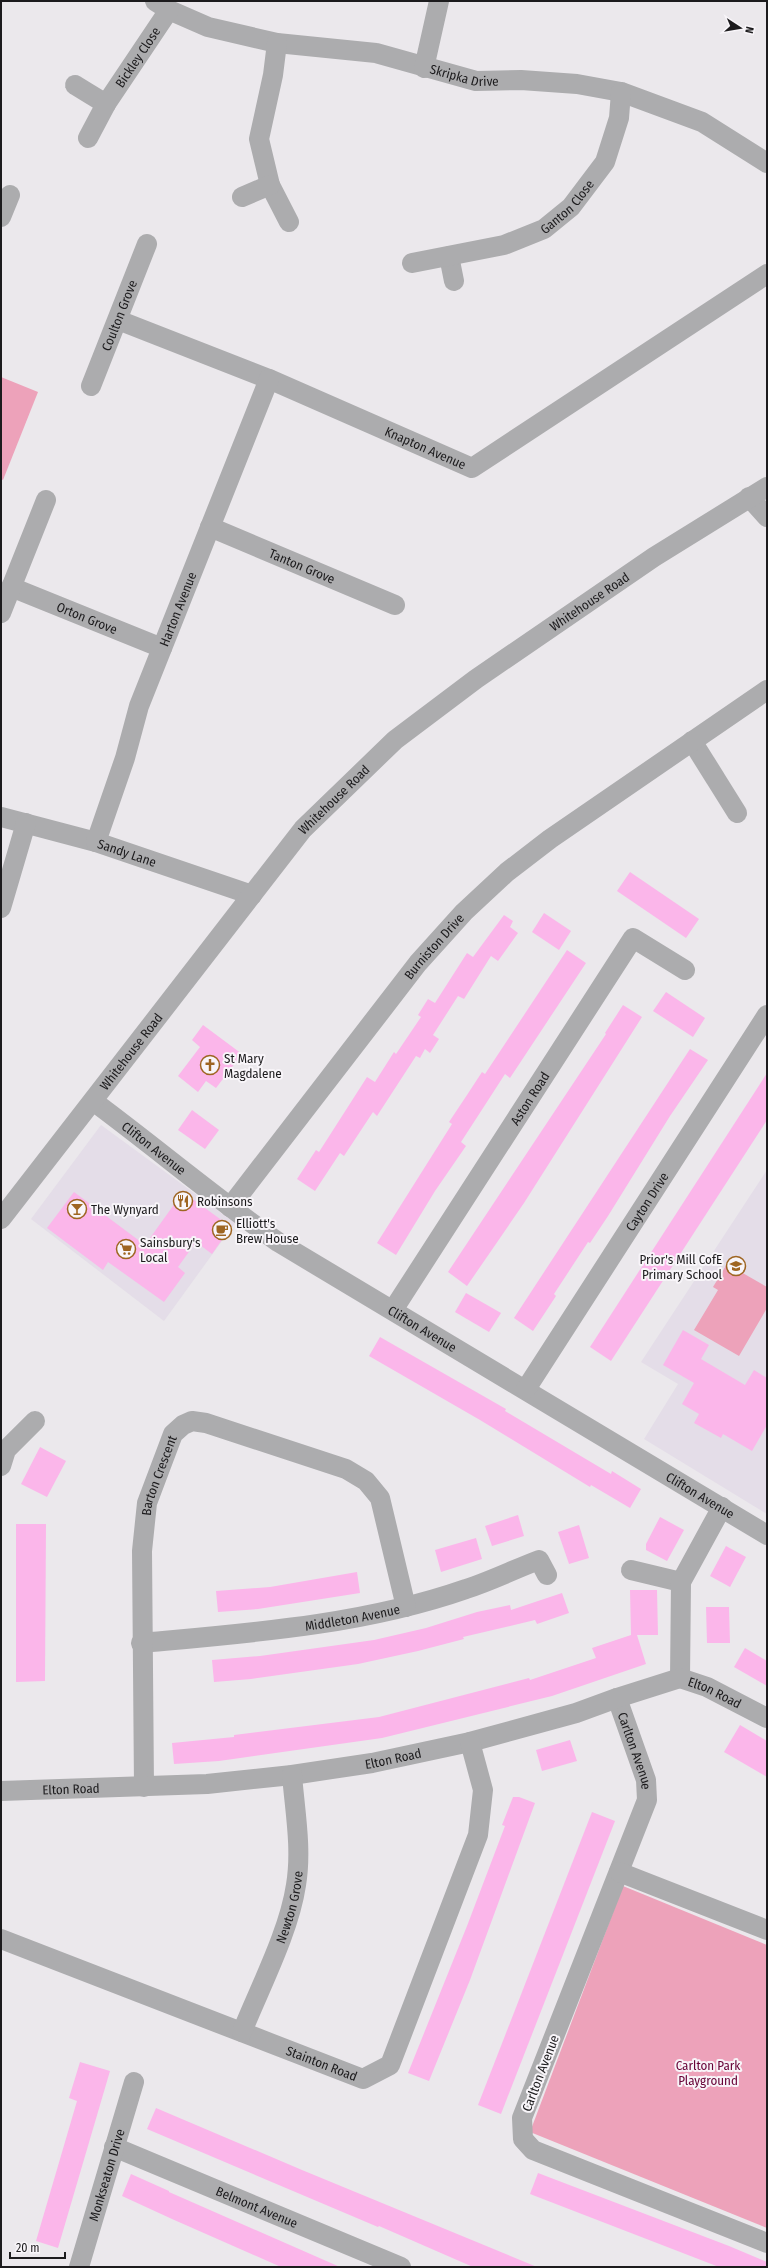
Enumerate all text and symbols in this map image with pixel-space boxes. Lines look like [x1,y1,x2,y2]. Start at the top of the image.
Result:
north arrow [720,8,760,48]
street label: Bickley Close [112,24,163,90]
text: N [742,25,756,35]
street label: Skripka Drive [428,61,499,89]
street label: Ganton Close [537,177,597,237]
street label: Coulton Grove [99,278,140,353]
street label: Knapton Avenue [382,424,468,472]
street label: Tanton Grove [267,546,337,587]
street label: Whitehouse Road [547,569,632,634]
street label: Harton Avenue [156,570,200,649]
street label: Orton Grove [54,599,119,637]
street label: Whitehouse Road [295,762,373,837]
street label: Sandy Lane [96,836,158,870]
street label: Burniston Drive [401,911,467,982]
street label: Whitehouse Road [97,1010,166,1093]
place label: St Mary Magdalene [224,1051,282,1081]
church icon: St Mary Magdalene [199,1054,221,1076]
street label: Aston Road [507,1069,553,1128]
street label: Clifton Avenue [119,1119,189,1178]
street label: Cayton Drive [623,1170,672,1234]
restaurant icon: Robinsons [172,1190,194,1212]
place label: Robinsons [197,1194,253,1209]
bar icon: The Wynyard [66,1198,88,1220]
place label: The Wynyard [91,1202,159,1217]
place label: Elliott's Brew House [236,1216,299,1246]
cafe icon: Elliott's Brew House [211,1219,233,1241]
place label: Sainsbury's Local [140,1235,201,1265]
supermarket icon: Sainsbury's Local [115,1238,137,1260]
place label: Prior's Mill CofE Primary School [639,1252,723,1282]
school or university icon: Prior's Mill CofE Primary School [725,1255,747,1277]
street label: Clifton Avenue [385,1303,459,1355]
street label: Barton Crescent [139,1433,180,1516]
street label: Clifton Avenue [663,1469,737,1522]
street label: Middleton Avenue [304,1602,401,1634]
street label: Elton Road [686,1674,744,1711]
street label: Carlton Avenue [615,1710,654,1790]
street label: Elton Road [364,1746,423,1772]
street label: Elton Road [42,1781,100,1798]
street label: Newton Grove [273,1870,306,1946]
street label: Carlton Avenue [519,2033,562,2114]
street label: Stainton Road [284,2043,359,2084]
park label: Carlton Park Playground [676,2058,741,2088]
street label: Monkseaton Drive [86,2127,128,2223]
street label: Belmont Avenue [214,2184,300,2231]
scale bar [10,2234,65,2260]
text: 20 m [16,2241,40,2255]

